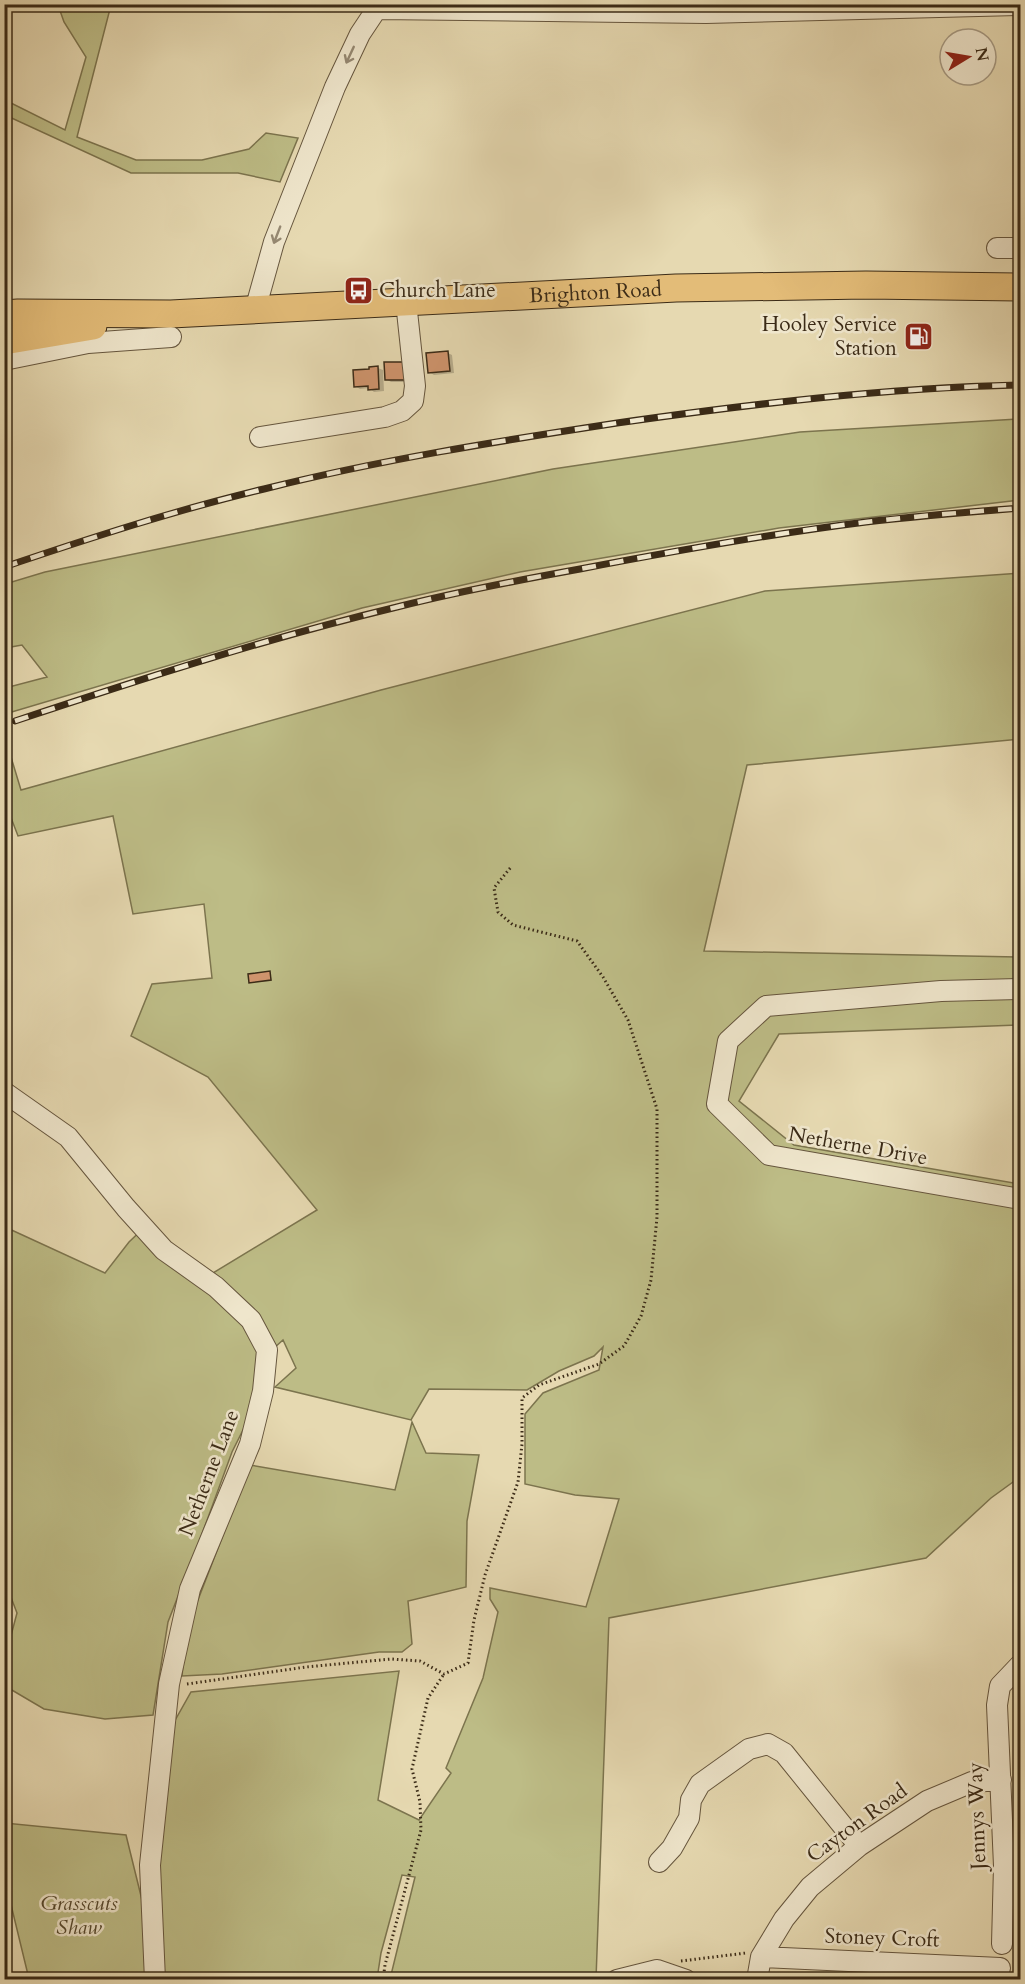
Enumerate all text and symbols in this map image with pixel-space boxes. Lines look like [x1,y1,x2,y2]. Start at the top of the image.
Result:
north arrow [938,27,998,87]
one-way arrow [344,45,356,63]
text: N [970,45,994,63]
one-way arrow [271,225,282,244]
bus stop icon: Church Lane [342,274,374,306]
street label: Brighton Road [528,274,663,310]
place label: Church Lane [379,276,496,305]
place label: Hooley Service Station [762,310,897,363]
fuel station icon: Hooley Service Station [902,320,934,352]
street label: Netherne Drive [786,1120,930,1172]
street label: Netherne Lane [172,1406,246,1540]
street label: Jennys Way [961,1762,993,1873]
street label: Cayton Road [801,1777,913,1869]
park label: Grasscuts Shaw [40,1889,118,1942]
street label: Stoney Croft [824,1922,940,1955]

